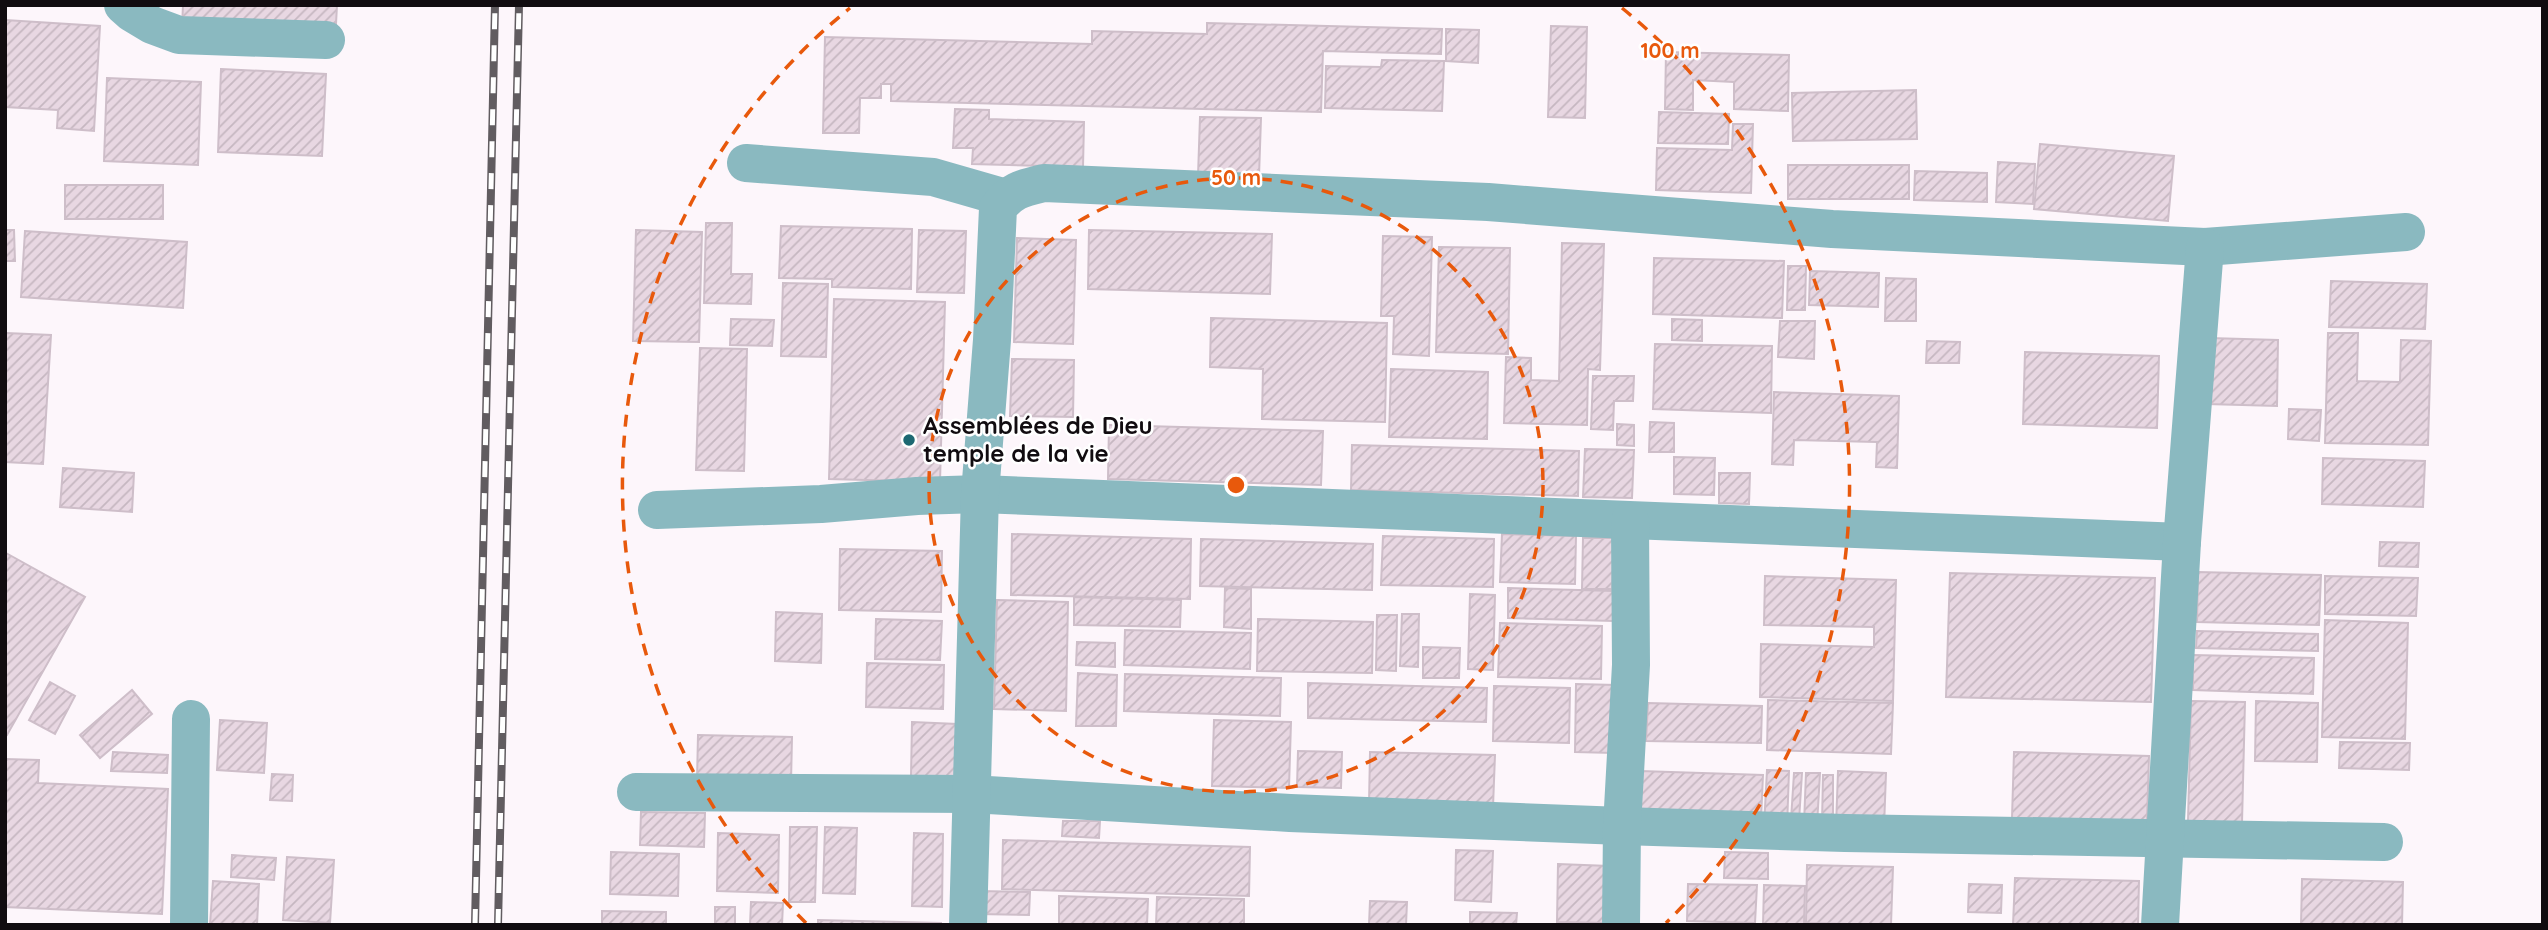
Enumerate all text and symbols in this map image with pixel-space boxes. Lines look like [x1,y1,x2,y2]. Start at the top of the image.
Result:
text: 100 m [1640,37,1700,63]
text: 50 m [1211,164,1261,190]
place label: Assemblées de Dieu temple de la vie [923,410,1153,468]
marker: Assemblées de Dieu temple de la vie [901,432,917,448]
centre of rings [1224,473,1248,497]

